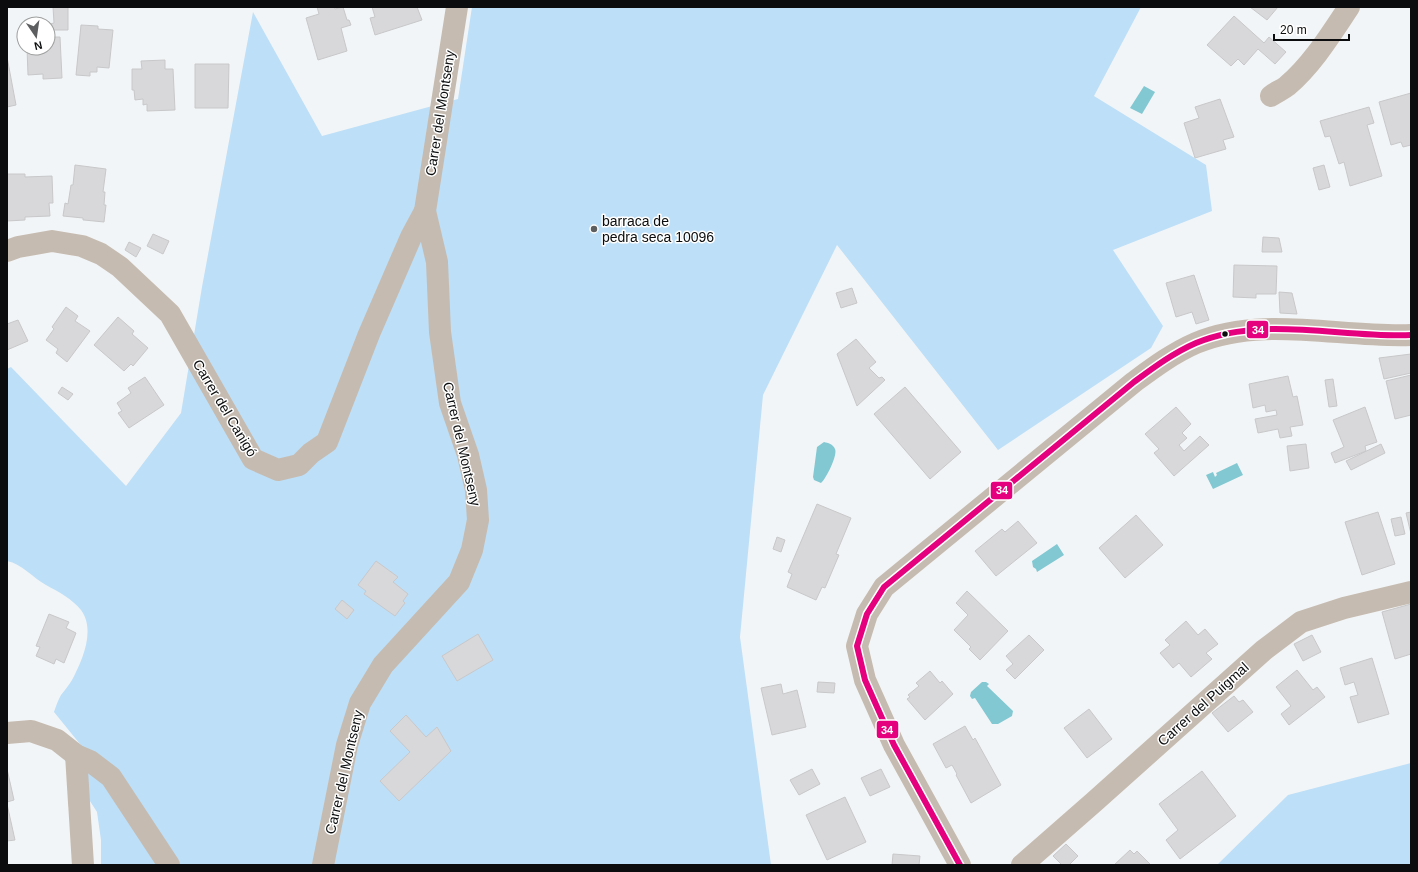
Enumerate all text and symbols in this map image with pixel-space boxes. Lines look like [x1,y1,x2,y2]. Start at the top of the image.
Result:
north arrow [16,16,56,56]
scale bar [1274,16,1349,42]
text: 20 m [1280,23,1307,37]
text: N [33,39,43,52]
street label: Carrer del Montseny [422,49,458,177]
place label: barraca de pedra seca 10096 [602,213,714,245]
marker: barraca de pedra seca 10096 [589,224,599,234]
line badge: 34 [1246,320,1269,339]
text: 34 [1252,324,1265,336]
unlabelled marker [1220,329,1230,339]
street label: Carrer del Canigó [190,357,260,460]
street label: Carrer del Montseny [440,380,484,508]
line badge: 34 [990,481,1013,500]
text: 34 [996,484,1009,496]
street label: Carrer del Puigmal [1154,659,1252,749]
street label: Carrer del Montseny [322,708,366,836]
line badge: 34 [876,720,899,739]
text: 34 [881,724,894,736]

